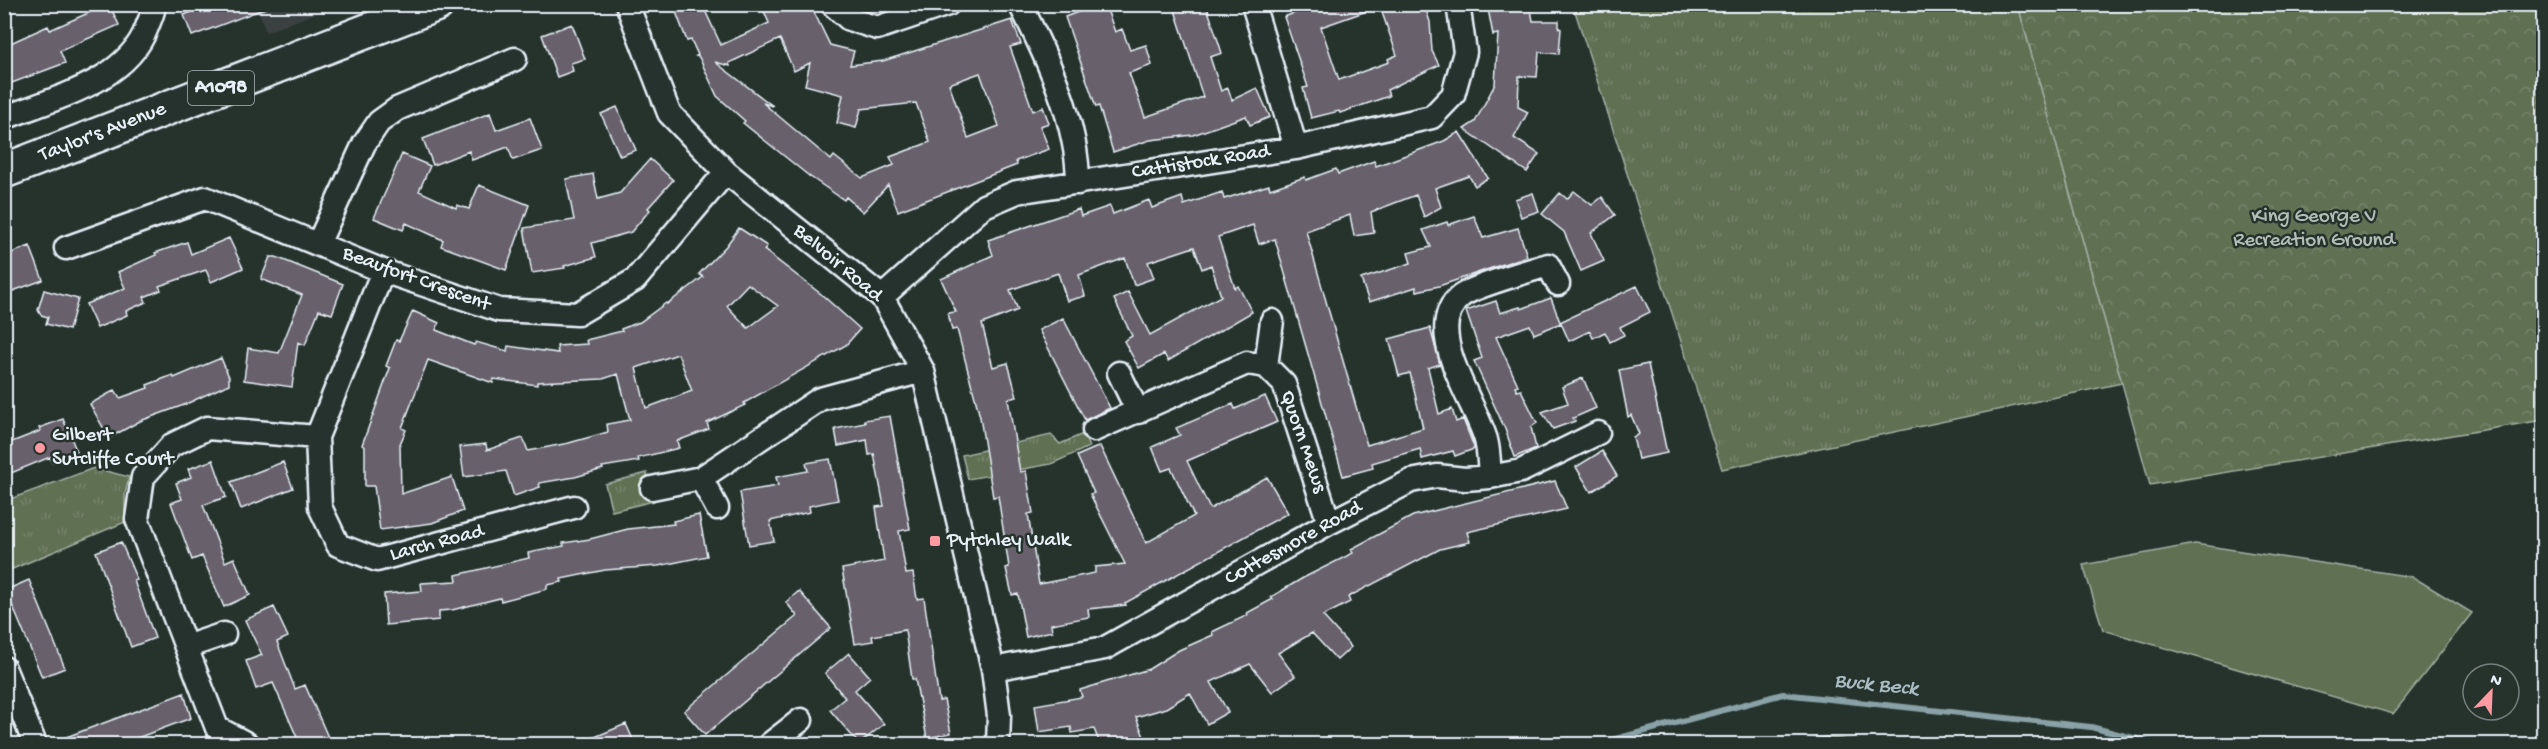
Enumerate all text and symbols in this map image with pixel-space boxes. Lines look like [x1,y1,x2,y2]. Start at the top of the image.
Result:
road number: A1098 [188,71,254,105]
street label: Taylor's Avenue [35,97,171,169]
street label: Cattistock Road [1130,139,1273,186]
park label: King George V Recreation Ground [2233,205,2396,254]
street label: Belvoir Road [786,219,888,310]
street label: Beaufort Crescent [338,241,496,319]
street label: Quorn Mews [1273,388,1332,498]
place label: Gilbert Sutcliffe Court [52,424,176,473]
marker: Gilbert Sutcliffe Court [33,441,47,455]
street label: Cottesmore Road [1221,495,1368,592]
street label: Larch Road [387,519,488,569]
place label: Pytchley Walk [946,529,1073,554]
marker: Pytchley Walk [928,534,942,548]
north arrow [2461,662,2521,722]
water label: Buck Beck [1833,669,1921,704]
text: N [2487,671,2505,692]

